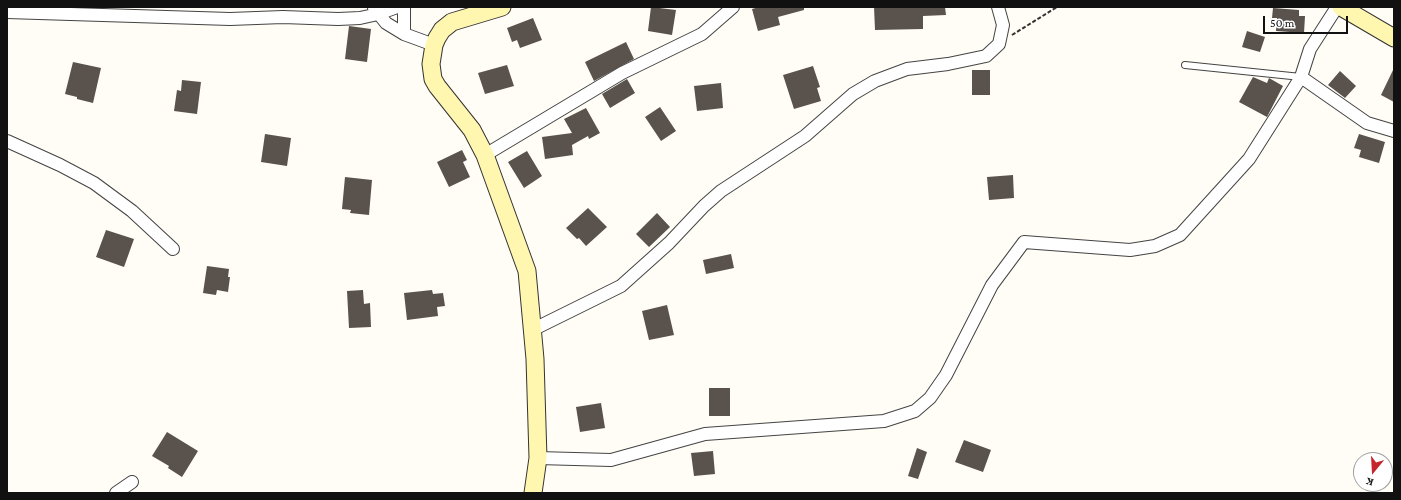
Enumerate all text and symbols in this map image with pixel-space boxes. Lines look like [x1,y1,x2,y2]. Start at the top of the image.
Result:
scale bar [1265,8,1350,34]
text: 50 m [1270,16,1294,30]
north arrow [1353,452,1393,492]
text: K [1364,476,1375,489]

